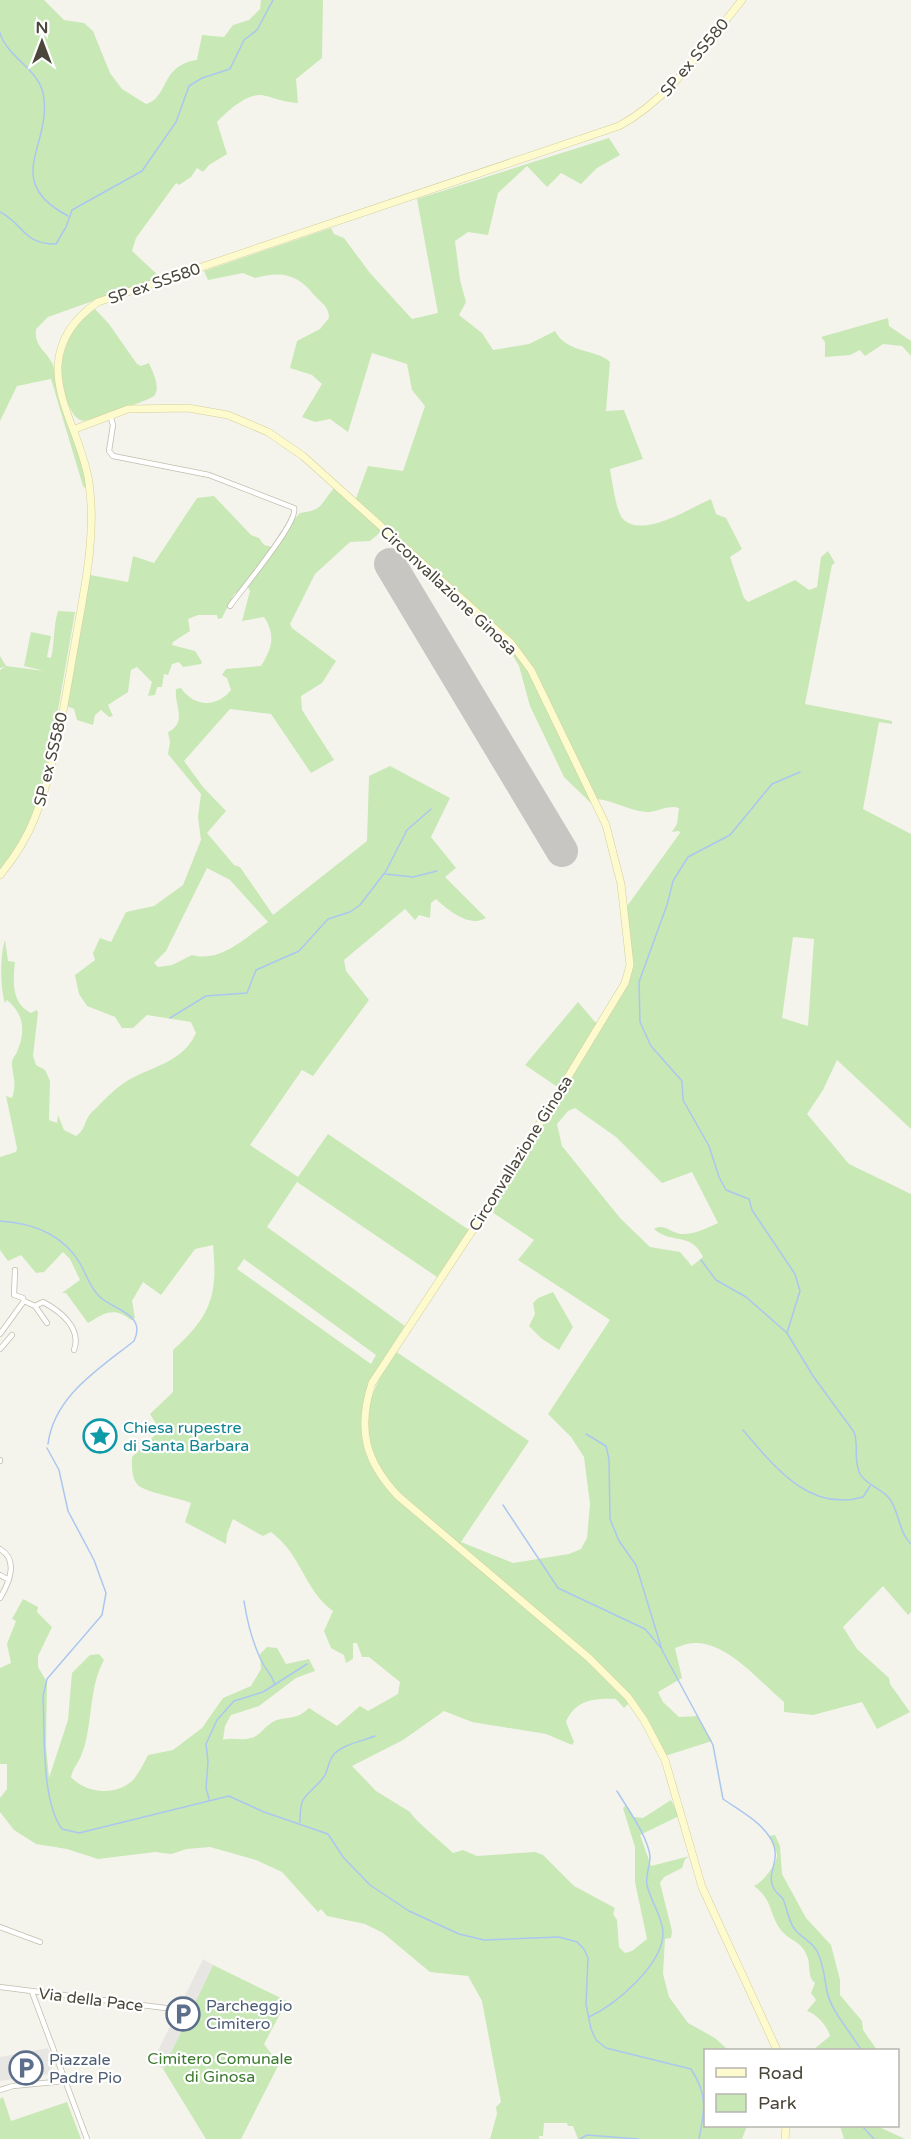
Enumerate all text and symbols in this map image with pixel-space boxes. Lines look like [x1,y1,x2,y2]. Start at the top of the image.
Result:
north arrow [12,12,72,72]
street label: SP ex SS580 [656,14,733,101]
text: N [36,18,48,38]
street label: SP ex SS580 [105,259,203,309]
street label: Circonvallazione Ginosa [376,522,521,659]
street label: SP ex SS580 [30,710,72,808]
street label: Circonvallazione Ginosa [465,1072,577,1235]
place icon: Chiesa rupestre di Santa Barbara [82,1418,118,1454]
place label: Chiesa rupestre di Santa Barbara [123,1418,249,1456]
street label: Via della Pace [37,1984,144,2016]
parking icon: Parcheggio Cimitero [165,1996,201,2032]
place label: Parcheggio Cimitero [206,1996,292,2034]
park label: Cimitero Comunale di Ginosa [147,2049,293,2087]
legend [704,2049,899,2127]
parking icon: Piazzale Padre Pio [8,2050,44,2086]
place label: Piazzale Padre Pio [49,2050,122,2088]
text: Road [758,2062,803,2084]
text: Park [758,2092,797,2114]

